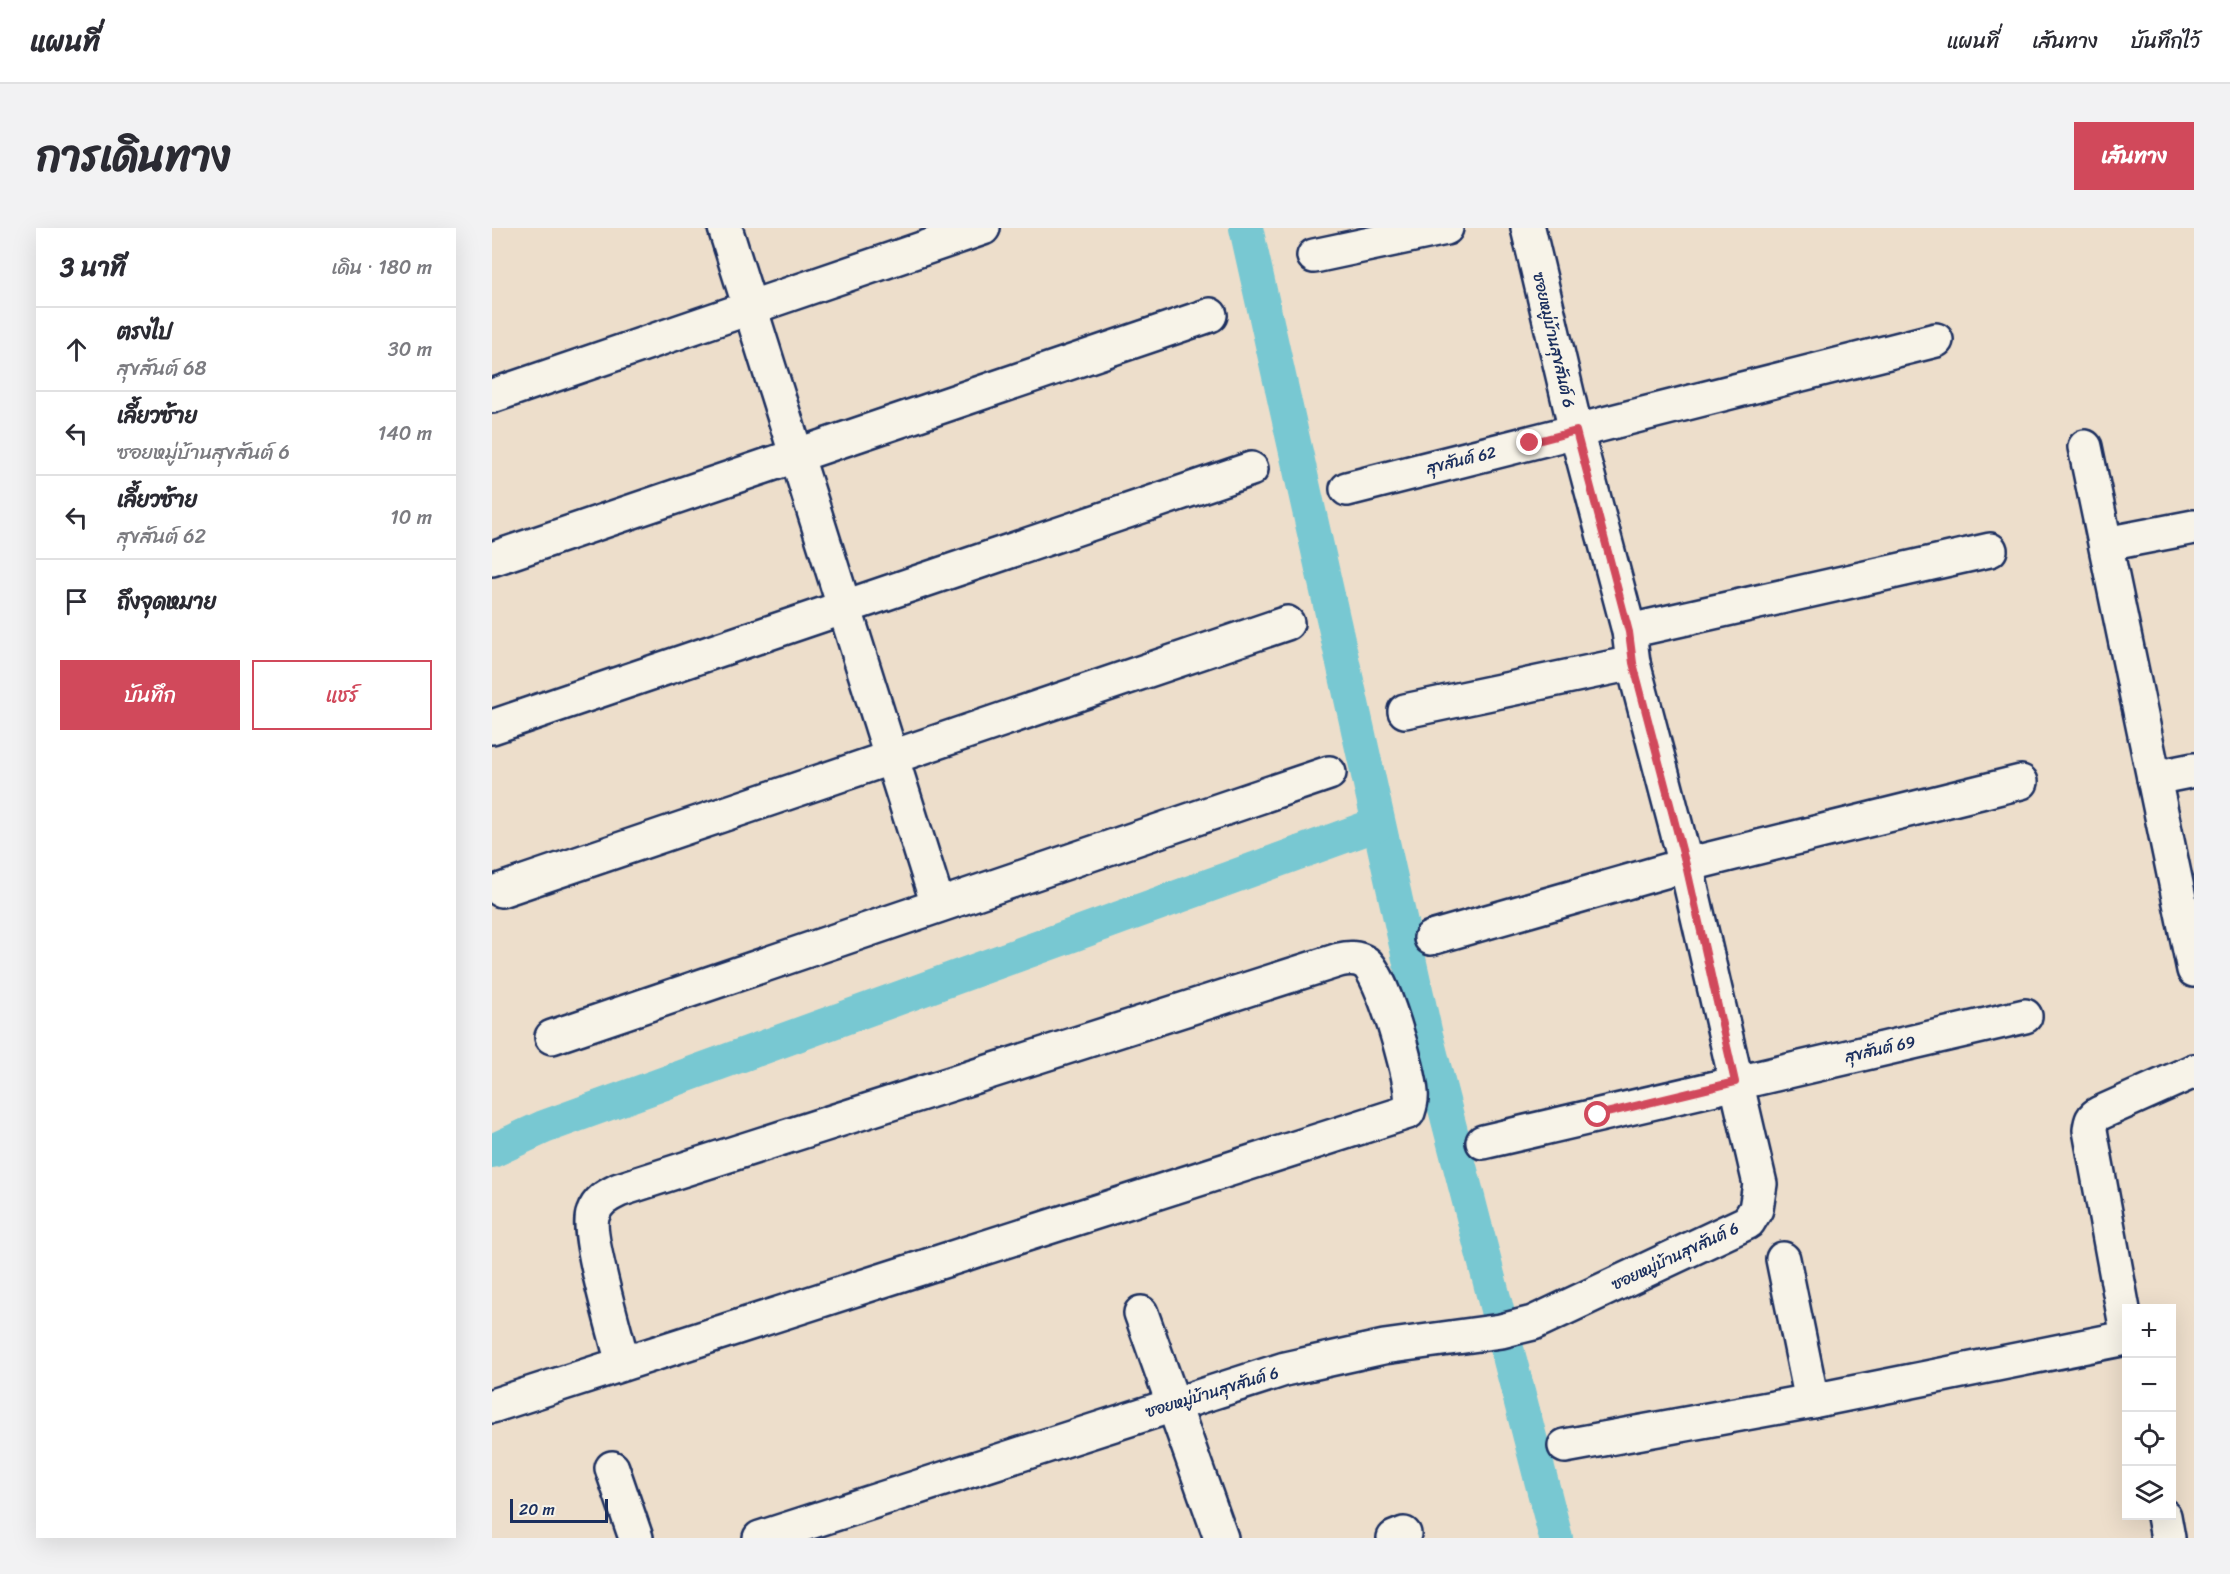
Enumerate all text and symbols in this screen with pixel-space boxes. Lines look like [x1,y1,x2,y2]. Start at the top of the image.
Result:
text: แผนที่ [30,17,100,66]
text: แผนที่ [1947,22,1999,60]
text: เส้นทาง [2032,22,2098,60]
text: บันทึกไว้ [2131,22,2200,60]
text: การเดินทาง [36,119,231,193]
button: เส้นทาง [2074,122,2194,190]
text: 3 นาที [60,244,126,290]
text: เดิน · 180 m [331,250,432,285]
street label: ซอยหมู่บ้านสุขสันต์ 6 [1524,269,1584,411]
text: ตรงไป [117,312,172,351]
text: 30 m [388,332,432,367]
icon: ahead [60,333,93,366]
text: สุขสันต์ 68 [117,351,207,386]
text: เลี้ยวซ้าย [117,396,197,435]
text: 140 m [378,416,432,451]
icon: left [60,417,93,450]
route end [1516,429,1542,455]
text: ซอยหมู่บ้านสุขสันต์ 6 [117,435,290,470]
street label: สุขสันต์ 62 [1422,437,1499,483]
text: เลี้ยวซ้าย [117,480,197,519]
text: 10 m [390,500,432,535]
icon: left [60,501,93,534]
text: สุขสันต์ 62 [117,519,206,554]
text: ถึงจุดหมาย [117,582,216,621]
icon: arrive [60,585,93,618]
button: บันทึก [60,660,240,730]
button: แชร์ [252,660,432,730]
street label: สุขสันต์ 69 [1841,1027,1918,1071]
route start [1584,1101,1610,1127]
street label: ซอยหมู่บ้านสุขสันต์ 6 [1606,1214,1744,1298]
map controls [2122,1304,2176,1520]
button: + [2122,1304,2176,1358]
street label: ซอยหมู่บ้านสุขสันต์ 6 [1142,1358,1282,1426]
button: − [2122,1358,2176,1412]
button: locate [2122,1412,2176,1466]
button: layers [2122,1466,2176,1520]
text: 20 m [519,1495,555,1524]
scale bar [510,1496,608,1524]

